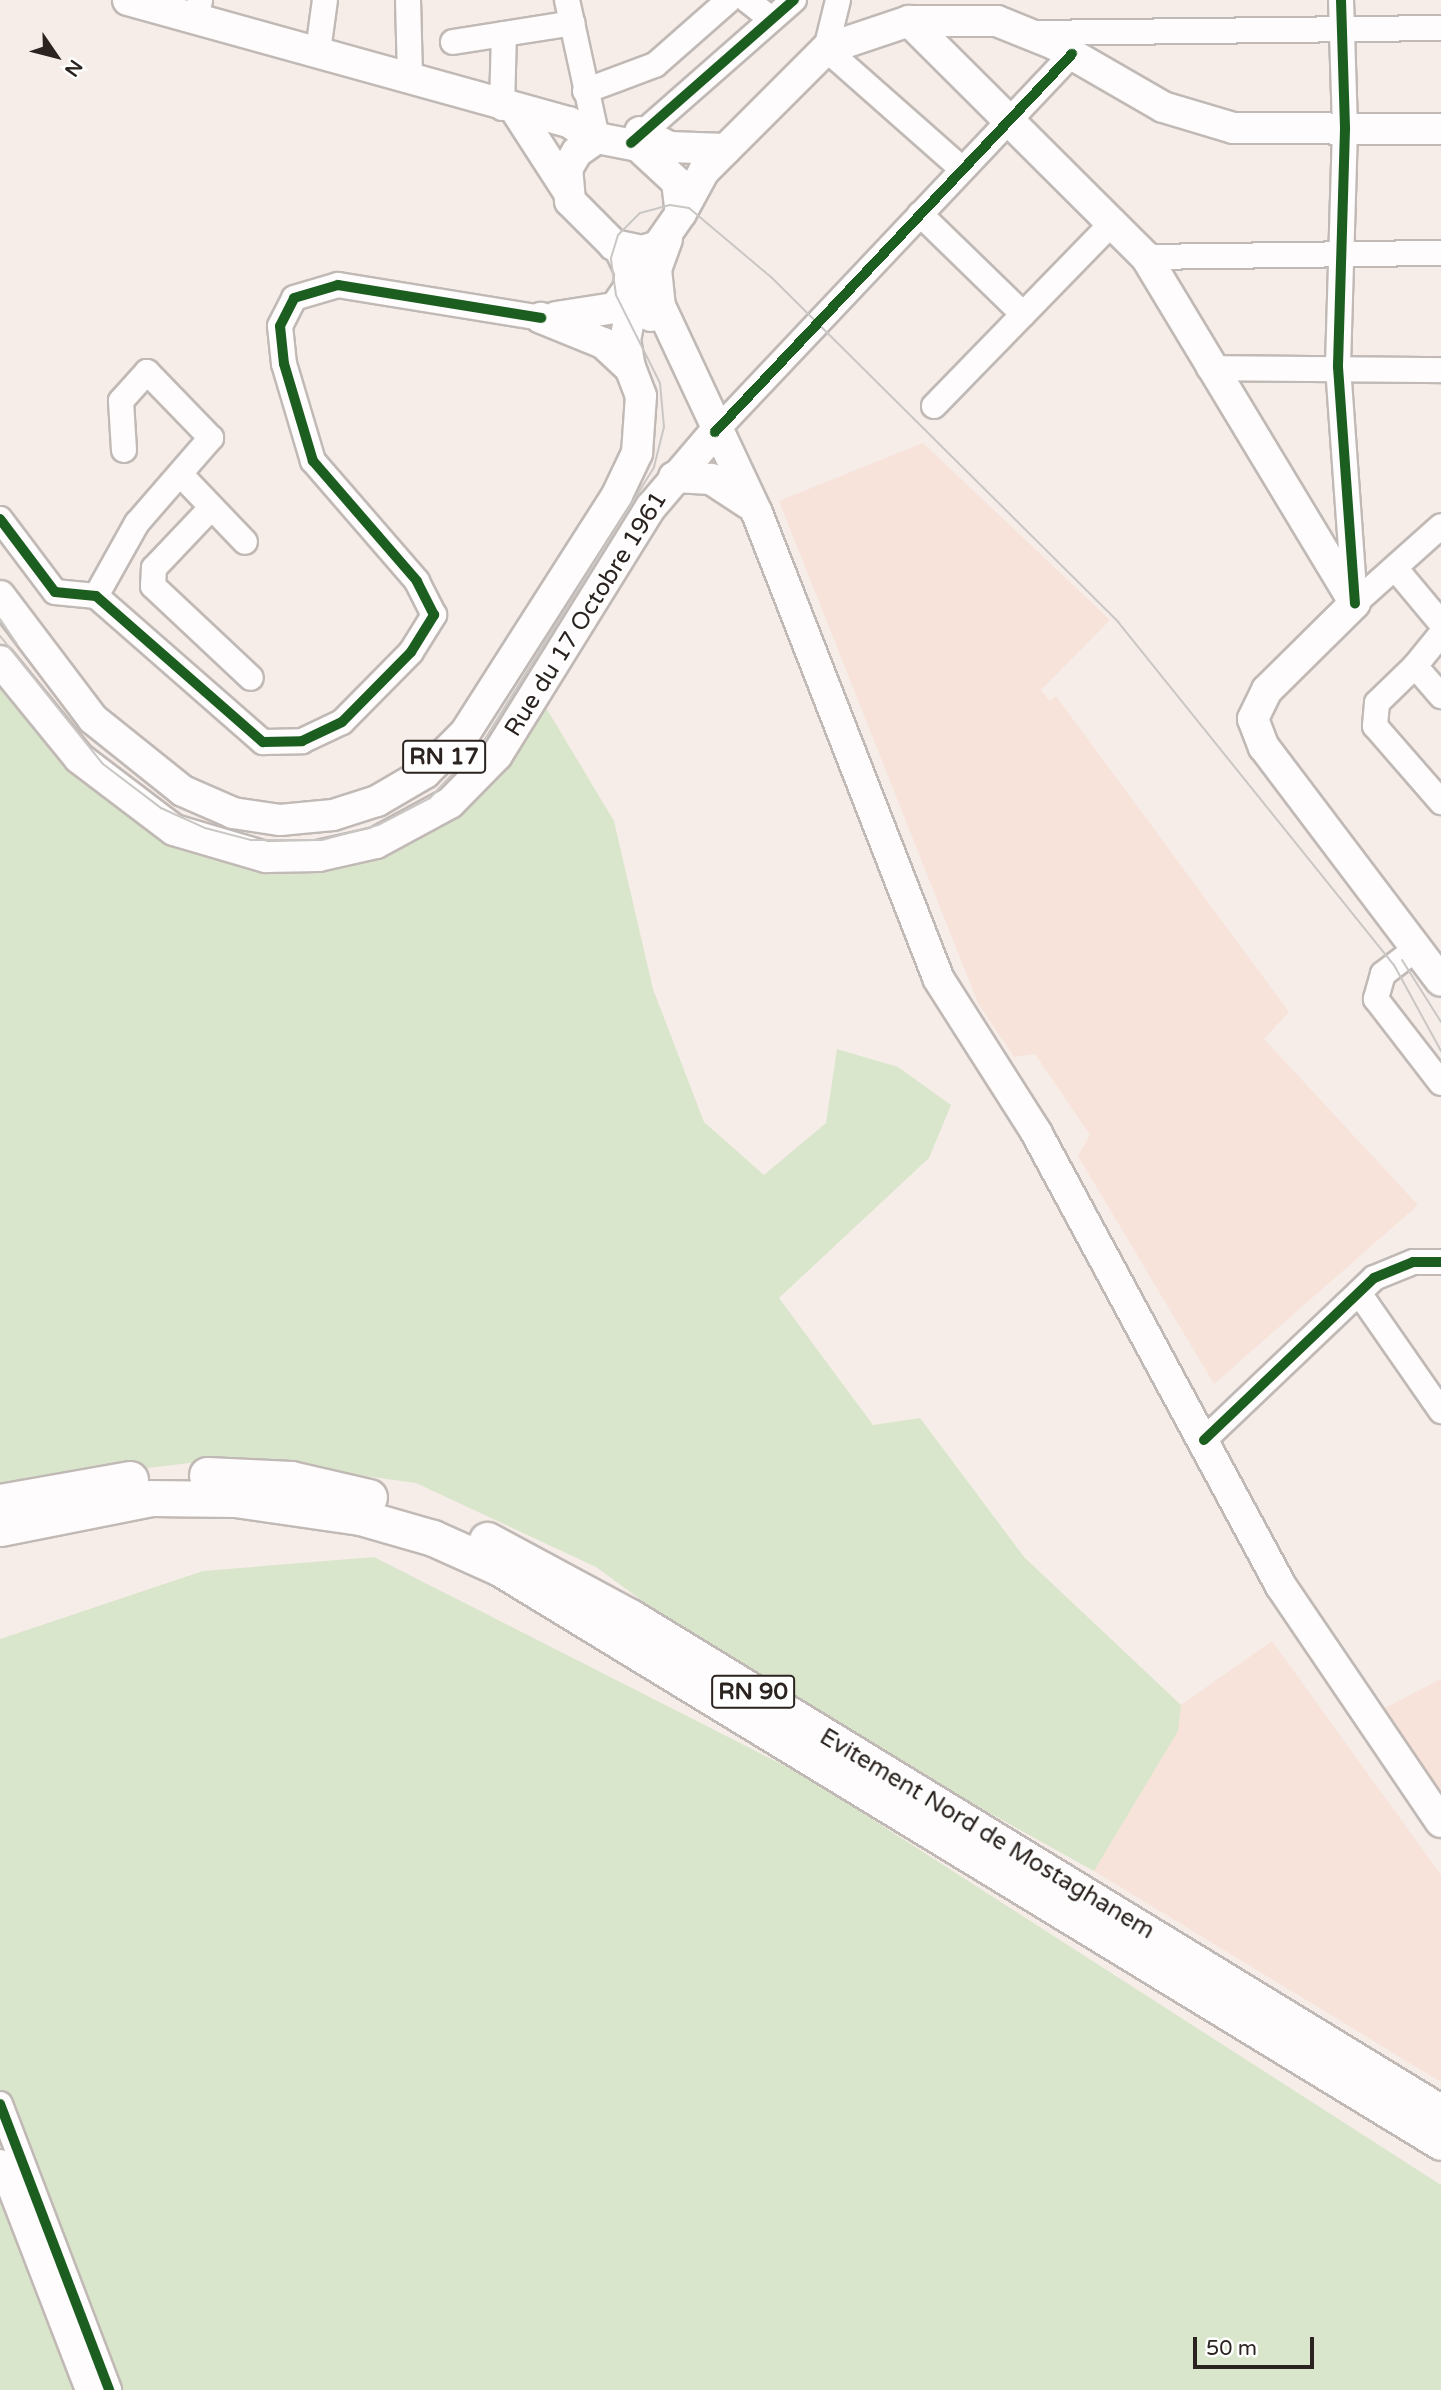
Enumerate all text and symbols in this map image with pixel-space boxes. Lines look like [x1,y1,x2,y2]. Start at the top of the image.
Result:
north arrow [21,21,91,91]
text: N [60,55,87,81]
street label: Rue du 17 Octobre 1961 [499,486,673,742]
road number: RN 17 [402,737,486,776]
road number: RN 90 [711,1672,795,1712]
street label: Evitement Nord de Mostaghanem [814,1722,1160,1946]
scale bar [1196,2324,1317,2368]
text: 50 m [1206,2336,1257,2361]

